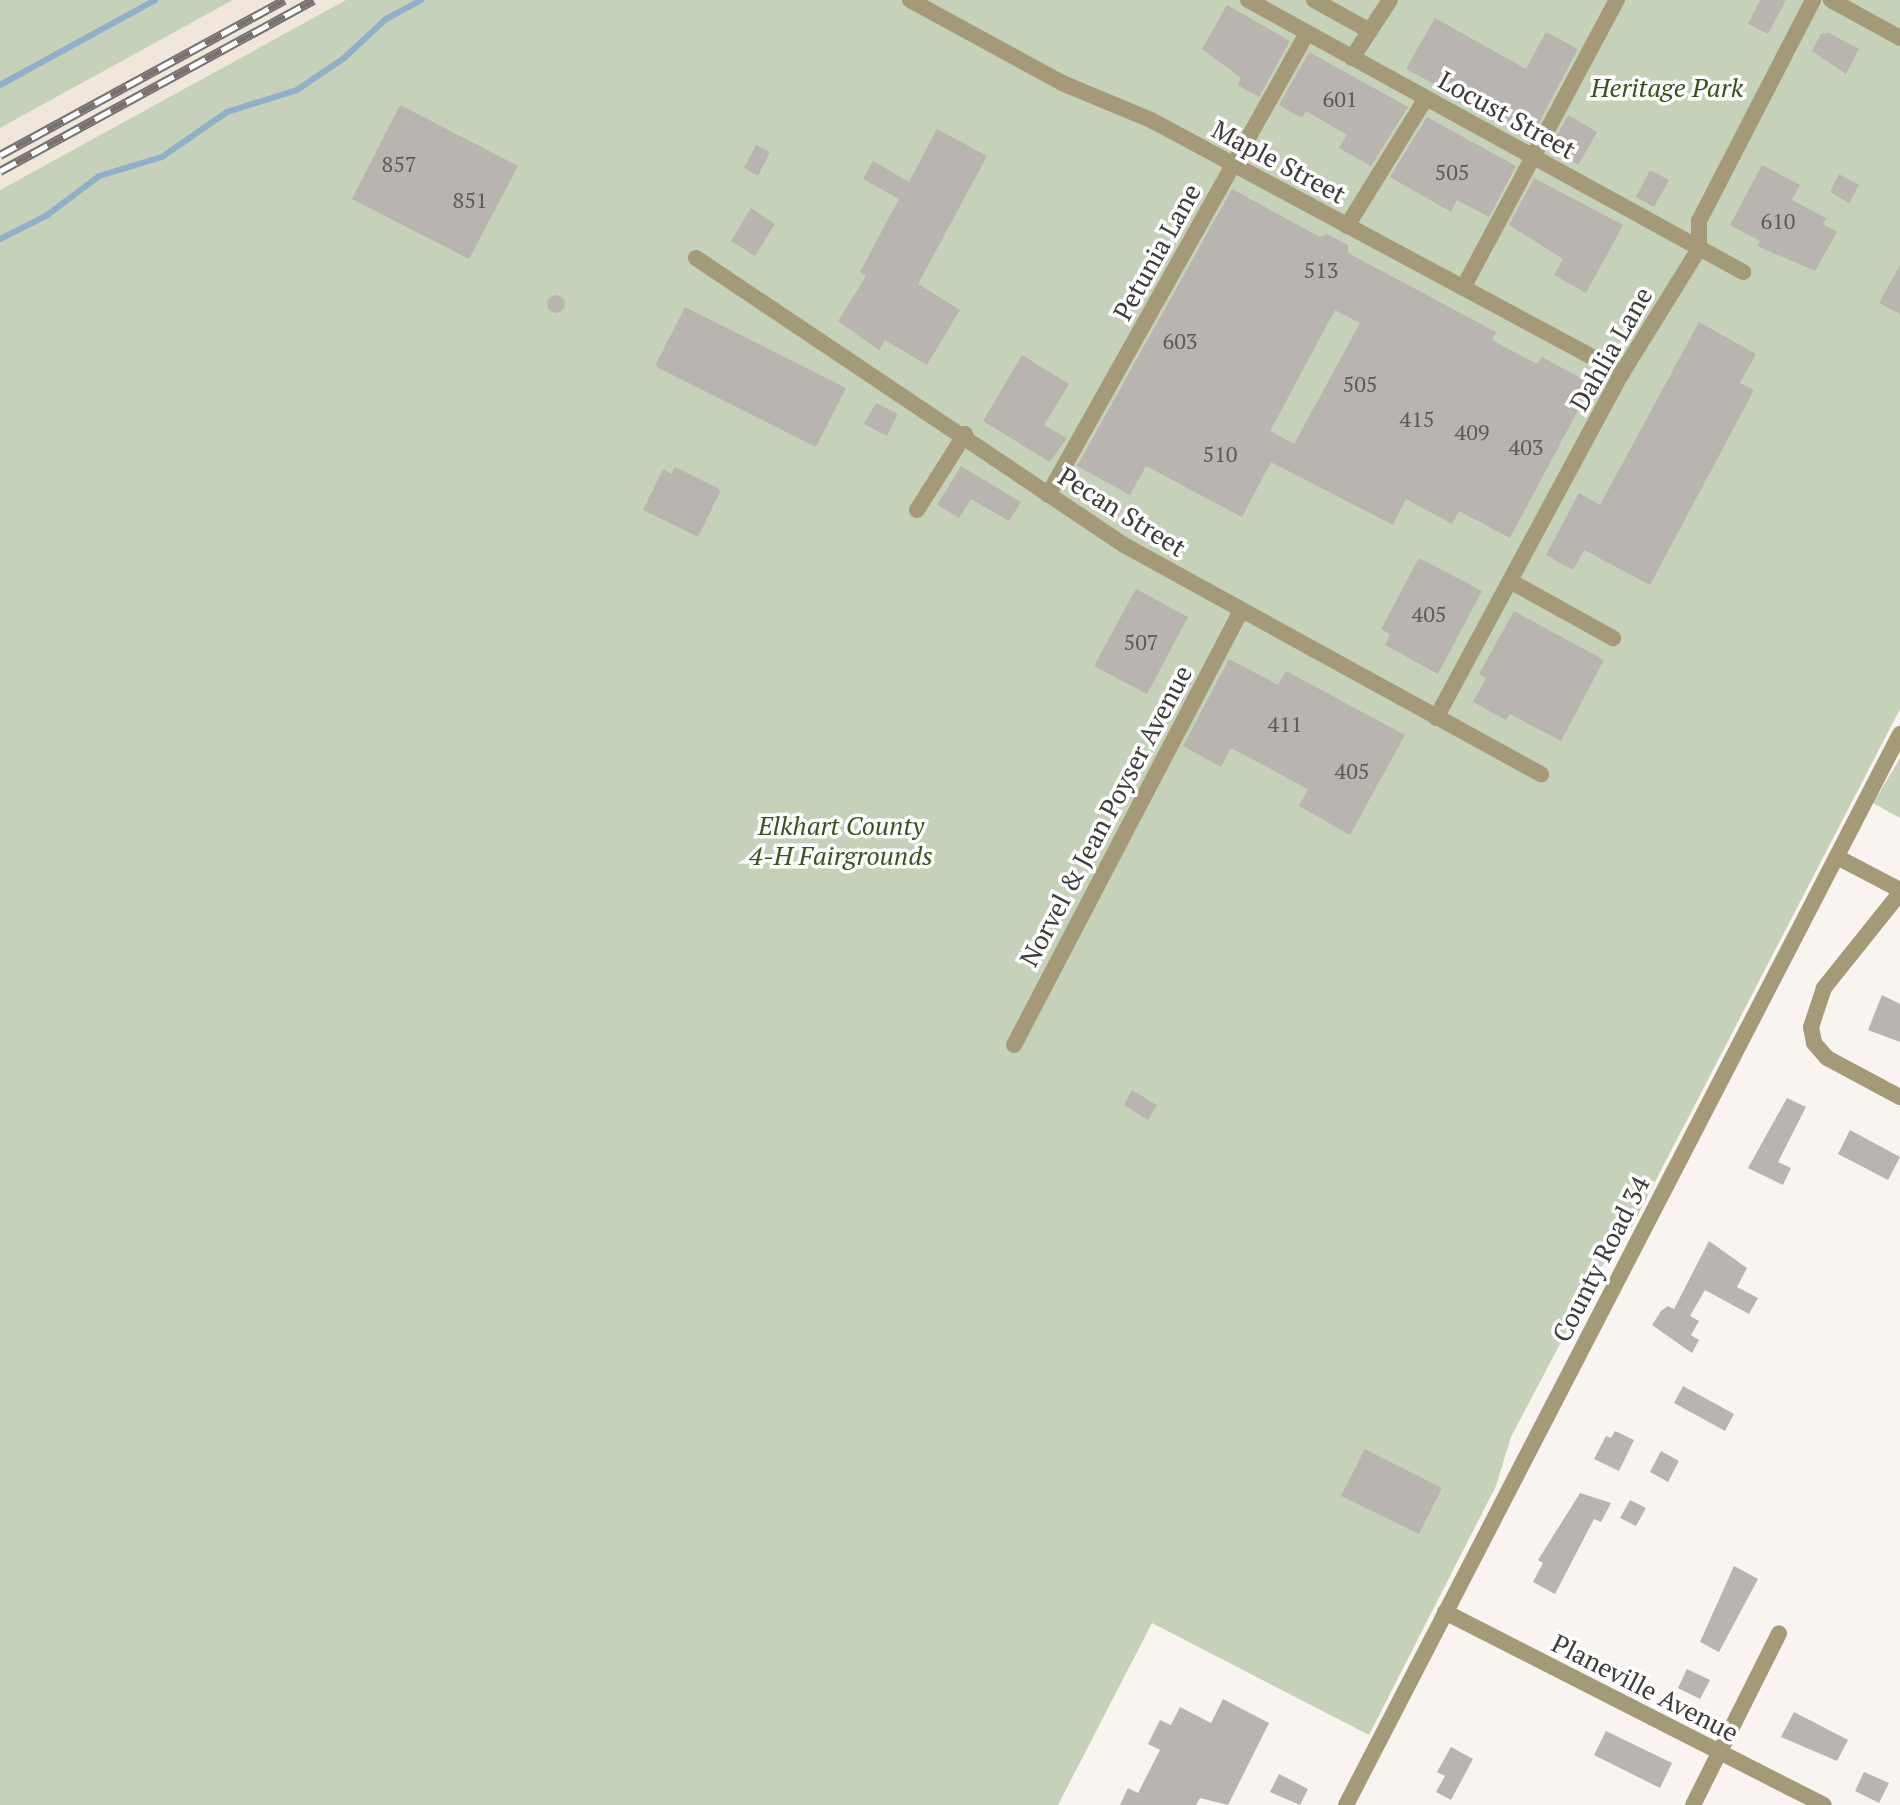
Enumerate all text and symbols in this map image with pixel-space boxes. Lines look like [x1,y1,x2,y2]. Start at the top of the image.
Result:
street label: Locust Street [1433,64,1581,166]
park label: Heritage Park [1591,72,1743,104]
house number: 601 [1322,86,1358,112]
street label: Maple Street [1207,114,1351,210]
house number: 857 [381,151,417,177]
house number: 505 [1434,159,1470,185]
street label: Petunia Lane [1107,178,1207,326]
house number: 851 [452,187,488,213]
house number: 610 [1760,208,1796,234]
house number: 513 [1303,257,1339,283]
street label: Dahlia Lane [1563,282,1659,416]
house number: 603 [1162,328,1198,354]
house number: 505 [1342,371,1378,397]
house number: 415 [1399,406,1435,432]
house number: 409 [1454,419,1490,445]
house number: 403 [1508,434,1544,460]
house number: 510 [1202,441,1238,467]
street label: Pecan Street [1053,461,1191,563]
house number: 405 [1411,601,1447,627]
house number: 507 [1123,629,1159,655]
street label: Norvel & Jean Poyser Avenue [1013,660,1199,972]
house number: 411 [1267,711,1303,737]
house number: 405 [1334,758,1370,784]
park label: Elkhart County 4-H Fairgrounds [749,810,933,872]
street label: County Road 34 [1546,1171,1656,1347]
street label: Planeville Avenue [1546,1627,1744,1749]

